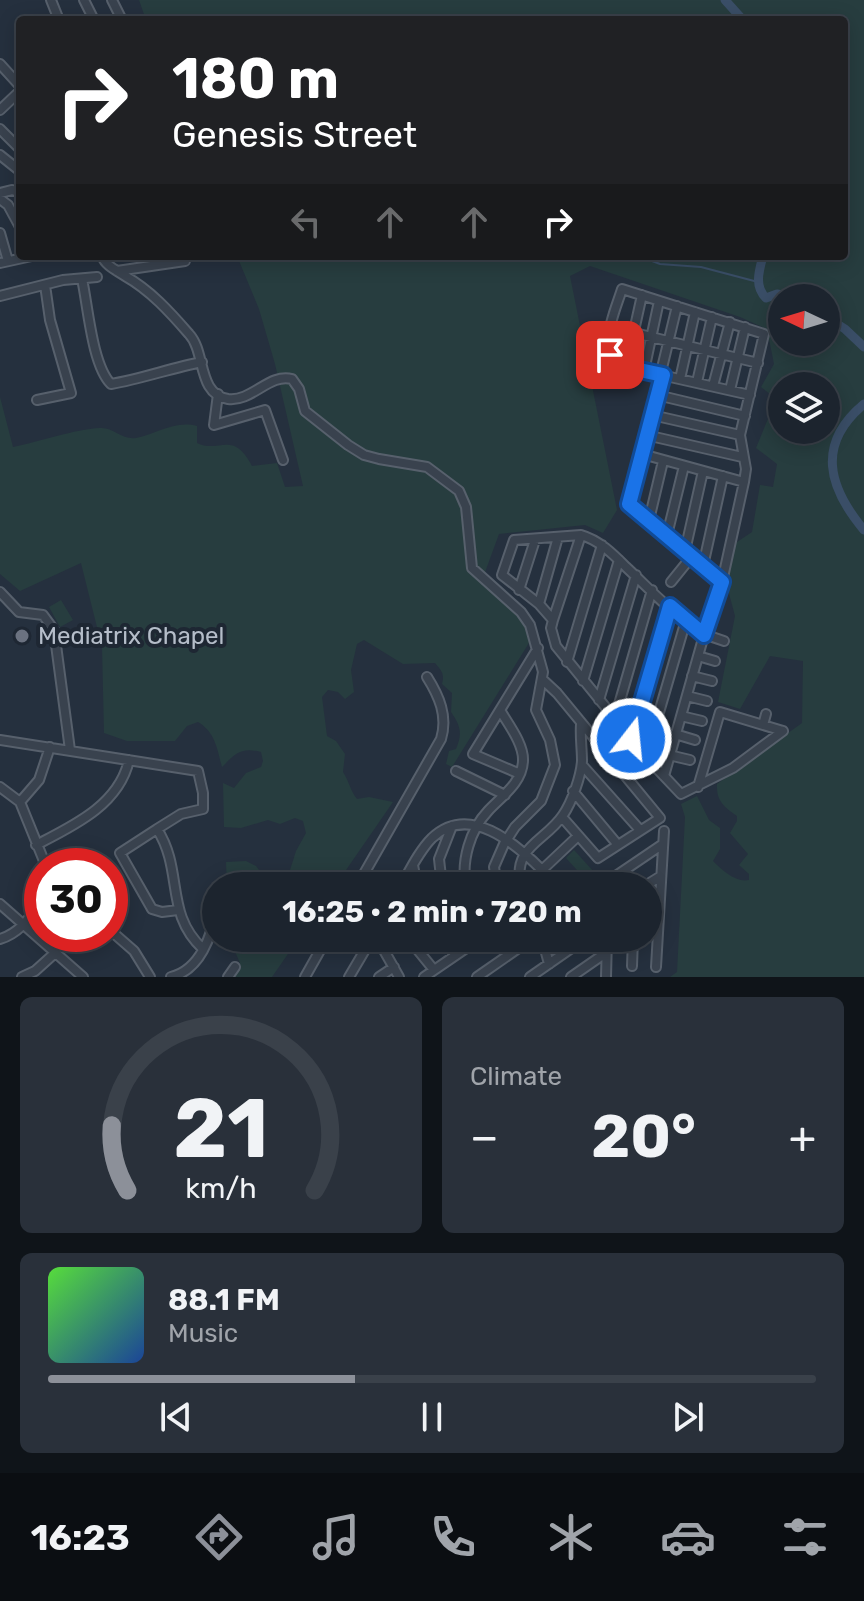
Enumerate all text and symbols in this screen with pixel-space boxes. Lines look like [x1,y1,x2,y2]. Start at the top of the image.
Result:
text: 180 m [172,46,339,112]
icon: right [40,48,144,152]
text: Genesis Street [172,113,417,156]
icon: left [284,200,328,244]
icon: ahead [368,200,412,244]
icon: ahead [452,200,496,244]
icon: right [536,200,580,244]
north arrow [768,284,840,356]
map controls [768,284,840,444]
pin [576,321,644,389]
icon: arrive [588,333,632,377]
button: layers [768,372,840,444]
place label: Mediatrix Chapel [38,622,224,650]
marker: Mediatrix Chapel [13,627,31,645]
position arrow [589,697,673,781]
speed limit sign: 30 [24,848,128,952]
text: 16:25 · 2 min · 720 m [282,894,582,930]
text: Climate [470,1061,562,1092]
text: 21 [173,1079,269,1178]
text: 20° [591,1101,696,1172]
text: − [470,1111,499,1163]
text: + [789,1111,816,1163]
text: km/h [185,1171,257,1205]
text: 88.1 FM [168,1282,280,1318]
text: Music [168,1318,238,1349]
icon: previous [154,1395,198,1439]
icon: pause [410,1395,454,1439]
icon: next [666,1395,710,1439]
icon: directions [191,1509,247,1565]
icon: music [308,1509,364,1565]
icon: phone [425,1509,481,1565]
icon: climate [543,1509,599,1565]
icon: car [660,1509,716,1565]
icon: filters [777,1509,833,1565]
text: 16:23 [31,1516,130,1559]

